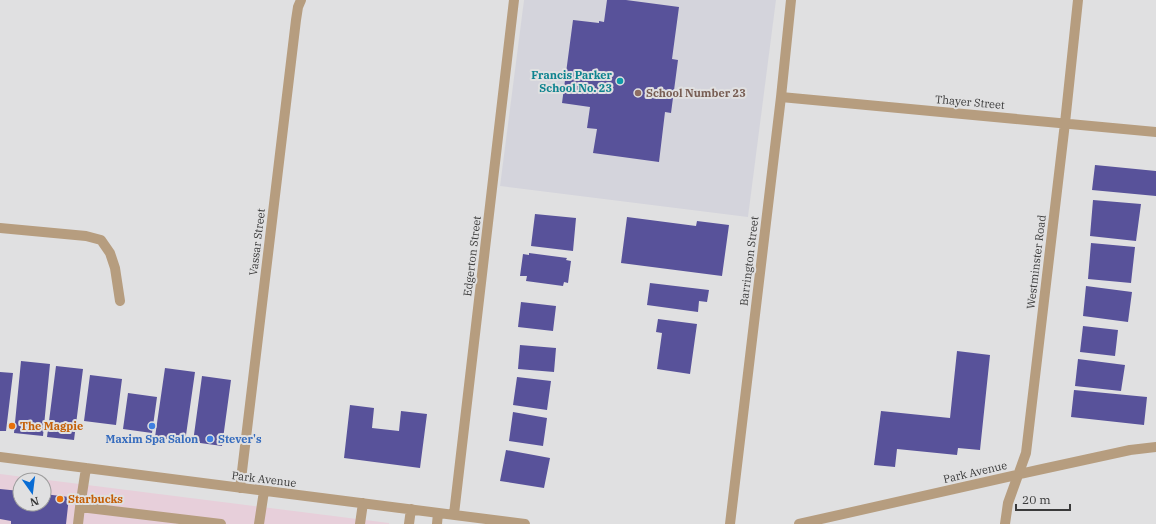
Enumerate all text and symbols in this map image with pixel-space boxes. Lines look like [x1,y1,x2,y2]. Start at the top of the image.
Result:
place label: Francis Parker School No. 23 [531,68,613,95]
marker: Francis Parker School No. 23 [615,76,625,86]
place label: School Number 23 [646,86,746,100]
marker: School Number 23 [633,88,643,98]
street label: Thayer Street [935,92,1006,112]
street label: Vassar Street [246,207,268,276]
street label: Westminster Road [1023,214,1049,310]
street label: Edgerton Street [460,215,484,297]
street label: Barrington Street [737,215,761,307]
place label: The Magpie [20,419,83,433]
marker: The Magpie [7,421,17,431]
marker: Maxim Spa Salon [147,421,157,431]
place label: Maxim Spa Salon [106,432,198,446]
place label: Stever's [218,432,262,446]
marker: Stever's [205,434,215,444]
street label: Park Avenue [942,458,1008,486]
street label: Park Avenue [231,468,297,490]
north arrow [12,472,52,512]
scale bar [1016,486,1070,512]
place label: Starbucks [68,492,123,506]
text: 20 m [1022,492,1051,507]
text: N [28,494,40,510]
marker: Starbucks [55,494,65,504]

